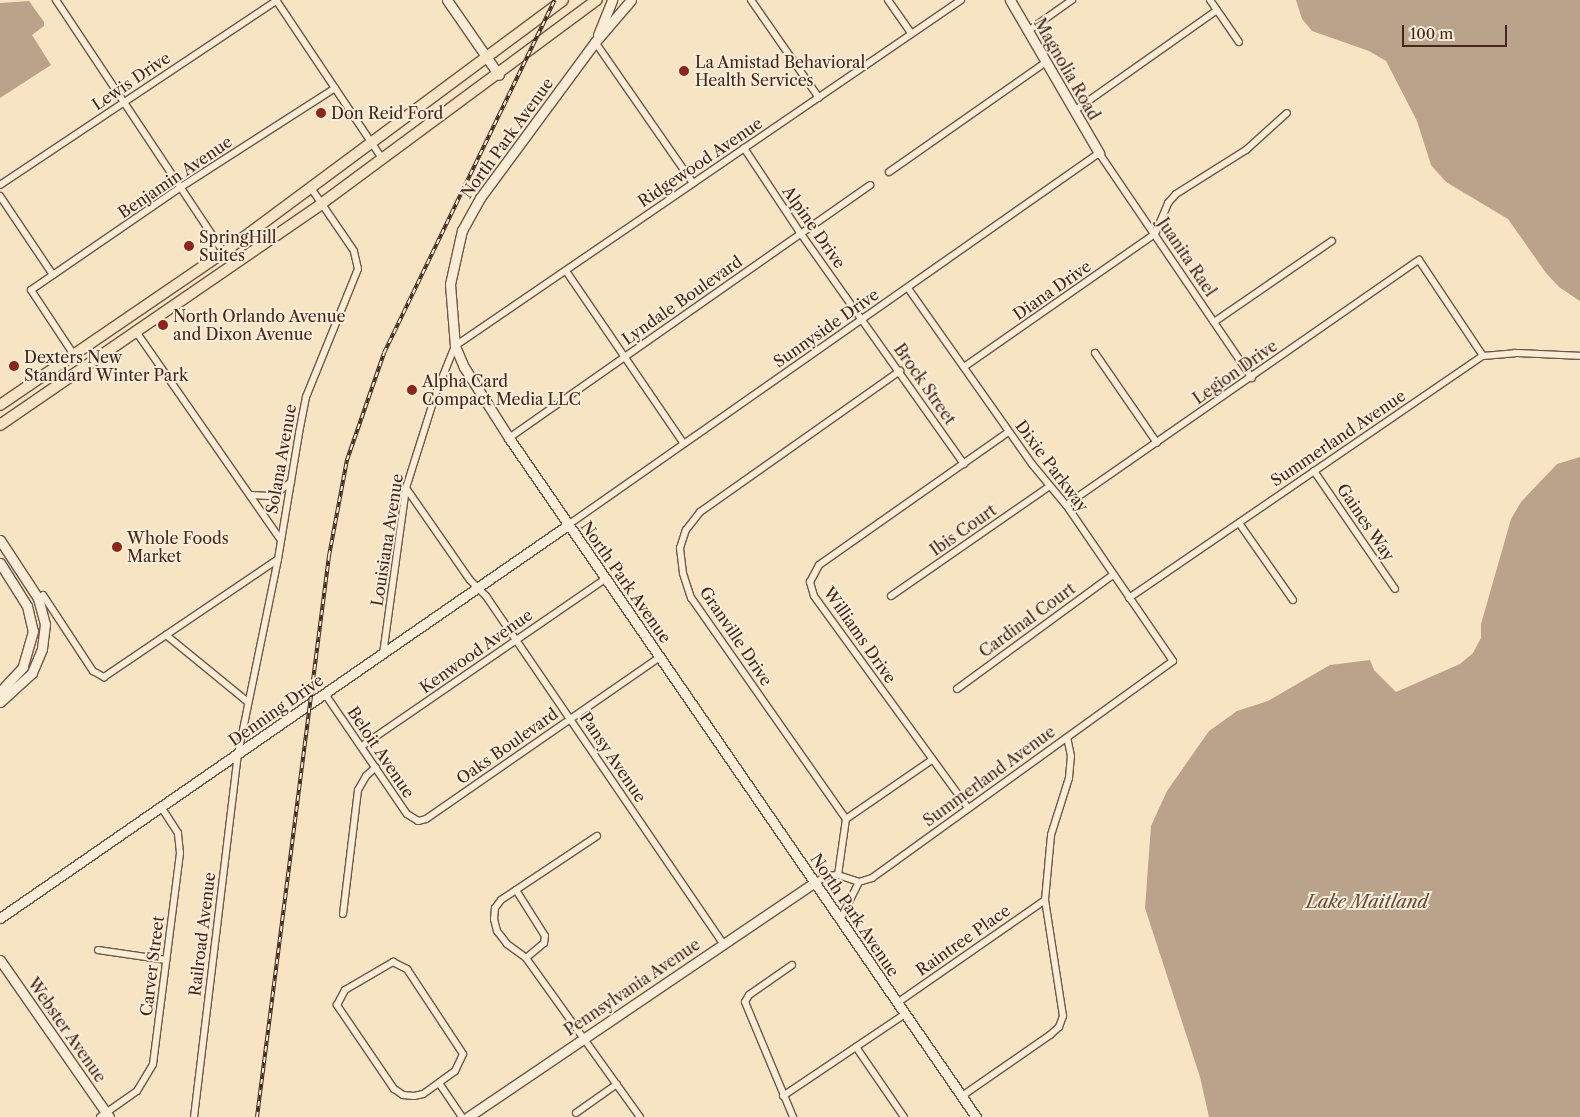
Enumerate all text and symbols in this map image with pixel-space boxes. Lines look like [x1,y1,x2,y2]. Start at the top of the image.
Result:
street label: Magnolia Road [1030,15,1104,123]
scale bar [1405,15,1510,47]
text: 100 m [1410,24,1453,43]
street label: Lewis Drive [88,48,174,114]
place label: La Amistad Behavioral Health Services [695,52,866,90]
marker: La Amistad Behavioral Health Services [677,64,691,78]
street label: North Park Avenue [457,74,557,202]
place label: Don Reid Ford [331,103,443,123]
marker: Don Reid Ford [315,107,327,119]
street label: Ridgewood Avenue [634,113,766,211]
street label: Benjamin Avenue [114,132,236,222]
street label: Alpine Drive [779,182,849,272]
street label: Juanita Rael [1154,214,1220,300]
place label: SpringHill Suites [199,227,276,265]
marker: SpringHill Suites [183,240,195,252]
street label: Lyndale Boulevard [618,251,746,349]
street label: Diana Drive [1009,256,1095,324]
street label: Sunnyside Drive [770,285,882,371]
place label: North Orlando Avenue and Dixon Avenue [173,306,346,344]
marker: North Orlando Avenue and Dixon Avenue [157,319,169,331]
street label: Legion Drive [1189,336,1281,408]
street label: Brock Street [890,340,960,428]
place label: Dexters New Standard Winter Park [24,347,189,385]
marker: Dexters New Standard Winter Park [8,360,20,372]
place label: Alpha Card Compact Media LLC [422,371,581,409]
marker: Alpha Card Compact Media LLC [406,384,418,396]
street label: Summerland Avenue [1267,386,1409,490]
street label: Solana Avenue [262,402,300,516]
street label: Dixie Parkway [1011,417,1093,515]
street label: Louisiana Avenue [367,472,407,608]
street label: Gaines Way [1333,480,1399,564]
street label: Ibis Court [926,500,1000,560]
street label: North Park Avenue [576,517,676,647]
place label: Whole Foods Market [127,528,229,566]
marker: Whole Foods Market [111,541,123,553]
street label: Cardinal Court [975,579,1079,661]
street label: Granville Drive [696,583,776,689]
street label: Williams Drive [820,583,900,687]
street label: Kenwood Avenue [416,605,536,697]
street label: Denning Drive [225,670,327,750]
street label: Beloit Avenue [343,703,419,801]
street label: Oaks Boulevard [453,704,561,788]
street label: Pansy Avenue [575,708,651,806]
street label: Summerland Avenue [919,721,1059,831]
street label: North Park Avenue [806,849,904,981]
street label: Railroad Avenue [185,871,219,997]
water label: Lake Maitland [1306,891,1428,913]
street label: Raintree Place [912,900,1014,980]
street label: Carver Street [136,915,168,1017]
street label: Pennsylvania Avenue [560,934,704,1040]
street label: Webster Avenue [24,974,110,1086]

